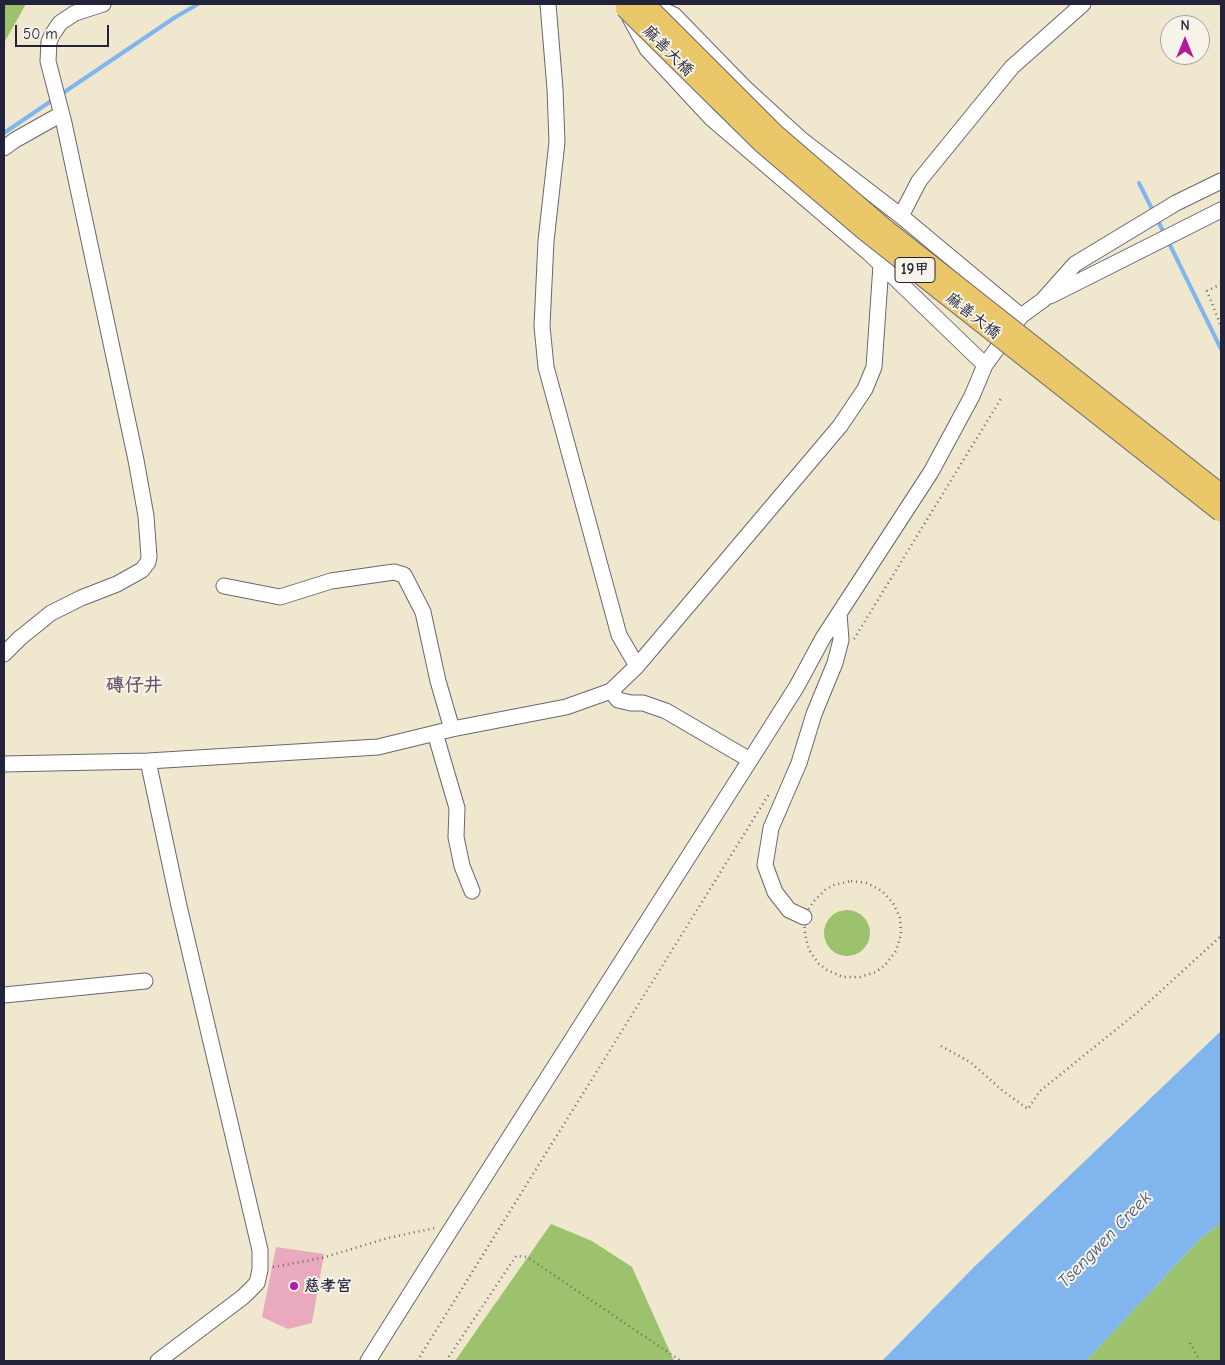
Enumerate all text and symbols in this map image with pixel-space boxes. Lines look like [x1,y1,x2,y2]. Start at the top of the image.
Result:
scale bar [18,15,111,47]
north arrow [1160,15,1210,65]
text: N [1180,17,1190,34]
street label: 麻善大橋 [639,22,697,80]
text: 50 m [23,25,58,43]
road number: 19甲 [895,258,935,282]
street label: 麻善大橋 [942,289,1004,343]
district label: 磚仔井 [106,675,162,697]
water label: Tsengwen Creek [1054,1187,1156,1293]
place label: 慈孝宮 [304,1276,352,1296]
marker: 慈孝宮 [288,1280,300,1292]

